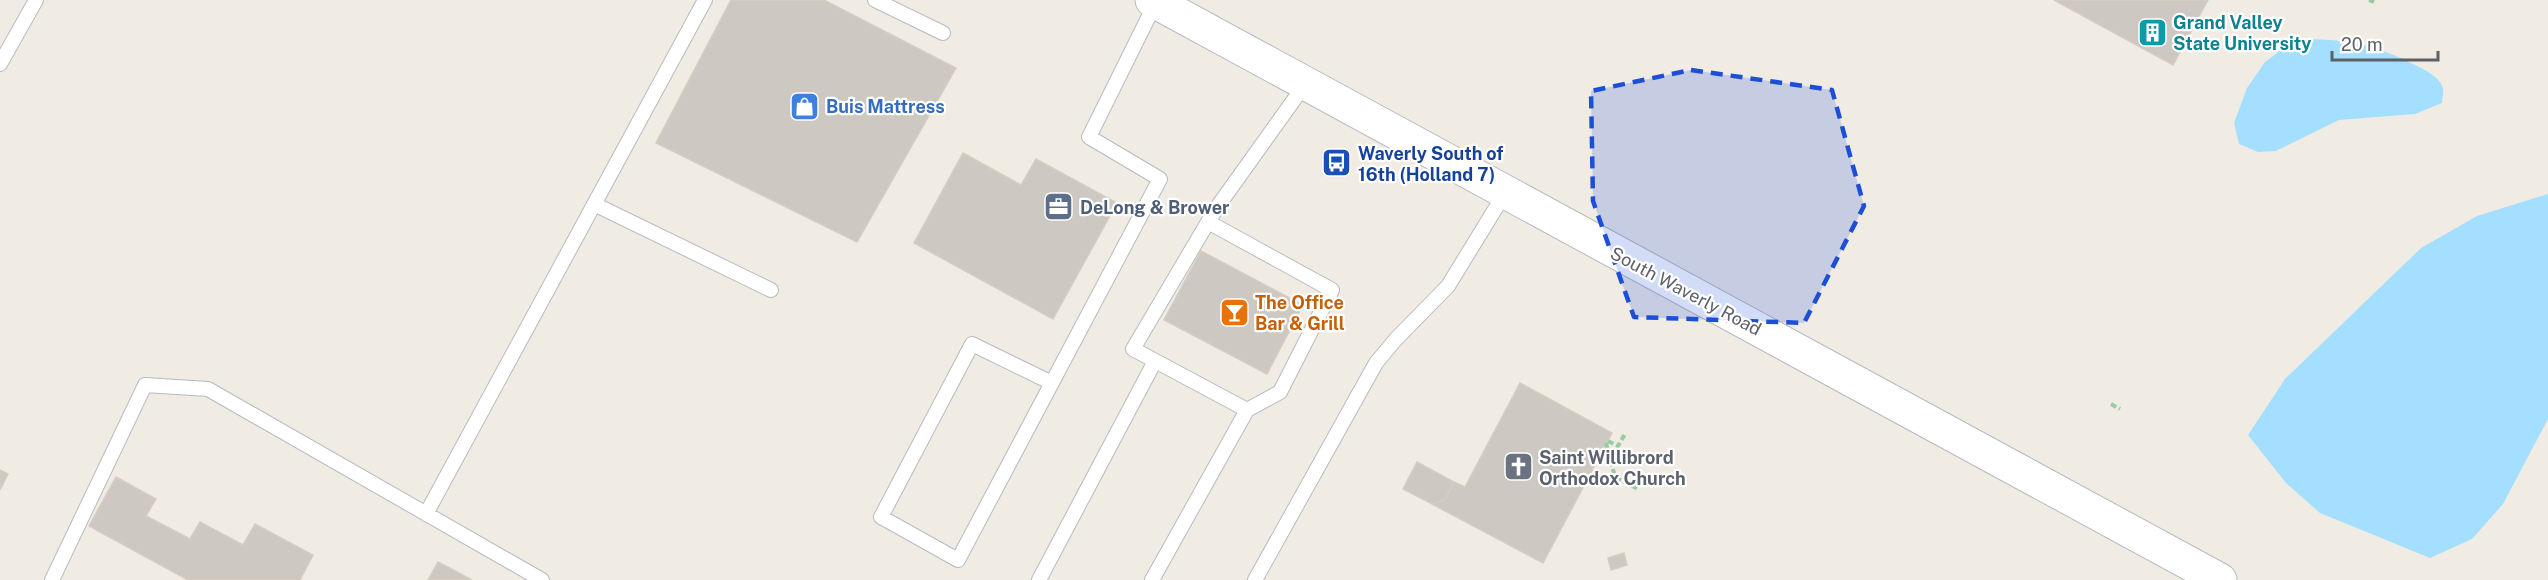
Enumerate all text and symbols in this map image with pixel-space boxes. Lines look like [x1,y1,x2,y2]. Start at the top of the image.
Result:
place label: Grand Valley State University [2173,12,2311,54]
building icon: Grand Valley State University [2136,16,2168,48]
scale bar [2332,24,2438,62]
text: 20 m [2341,34,2383,55]
shop icon: Buis Mattress [789,90,821,122]
place label: Buis Mattress [826,96,945,117]
place label: Waverly South of 16th (Holland 7) [1358,143,1504,185]
bus stop icon: Waverly South of 16th (Holland 7) [1321,147,1353,179]
office icon: DeLong & Brower [1043,191,1075,223]
place label: DeLong & Brower [1080,197,1230,218]
street label: South Waverly Road [1607,242,1765,340]
place label: The Office Bar & Grill [1255,292,1345,334]
bar icon: The Office Bar & Grill [1218,296,1250,328]
place label: Saint Willibrord Orthodox Church [1539,447,1686,489]
church icon: Saint Willibrord Orthodox Church [1502,451,1534,483]

